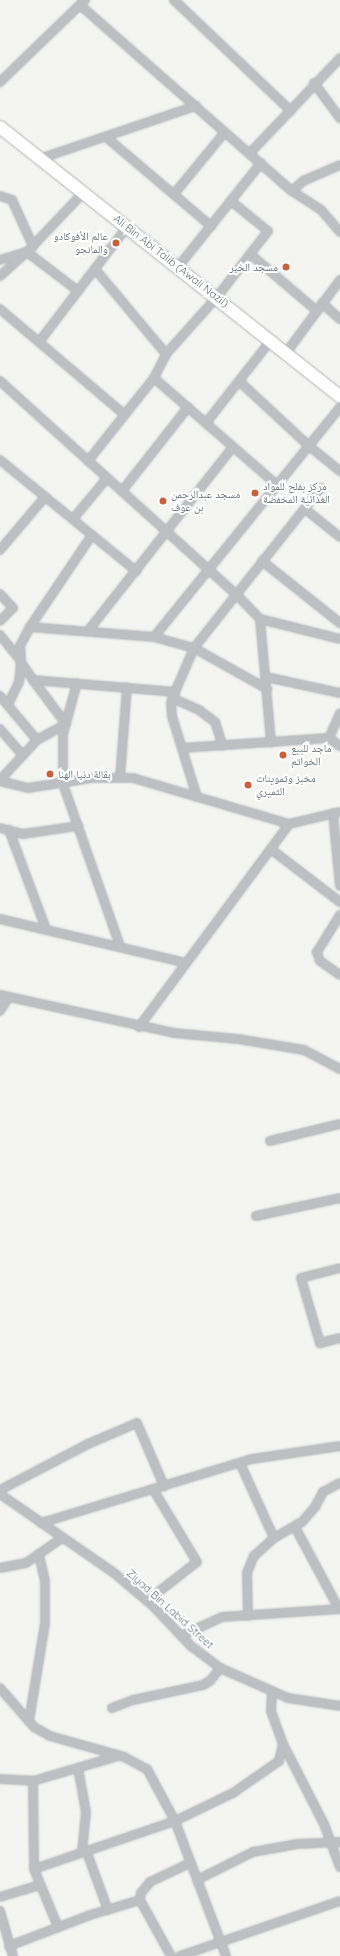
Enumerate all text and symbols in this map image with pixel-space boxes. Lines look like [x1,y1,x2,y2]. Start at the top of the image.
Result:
street label: Ali Bin Abi Talib (Awali Nazil) [111,212,231,310]
place label: عالم الأفوكادو والمانجو [53,230,108,256]
marker: عالم الأفوكادو والمانجو [111,238,121,248]
place label: مسجد الخير [229,260,278,274]
marker: مسجد الخير [281,262,291,272]
place label: مركز بفلح للمواد الغذائية المخفضة [263,480,330,506]
place label: مسجد عبدالرحمن بن عوف [171,488,240,514]
marker: مركز بفلح للمواد الغذائية المخفضة [250,488,260,498]
marker: مسجد عبدالرحمن بن عوف [158,496,168,506]
place label: ماجد للبيع الخواتم [291,742,331,768]
marker: ماجد للبيع الخواتم [278,750,288,760]
place label: بقالة دنيا الهنا [58,767,111,781]
marker: بقالة دنيا الهنا [45,769,55,779]
place label: مخبز وتموينات الثميري [256,772,316,798]
marker: مخبز وتموينات الثميري [243,780,253,790]
street label: Ziyad Bin Labid Street [124,1567,216,1651]

